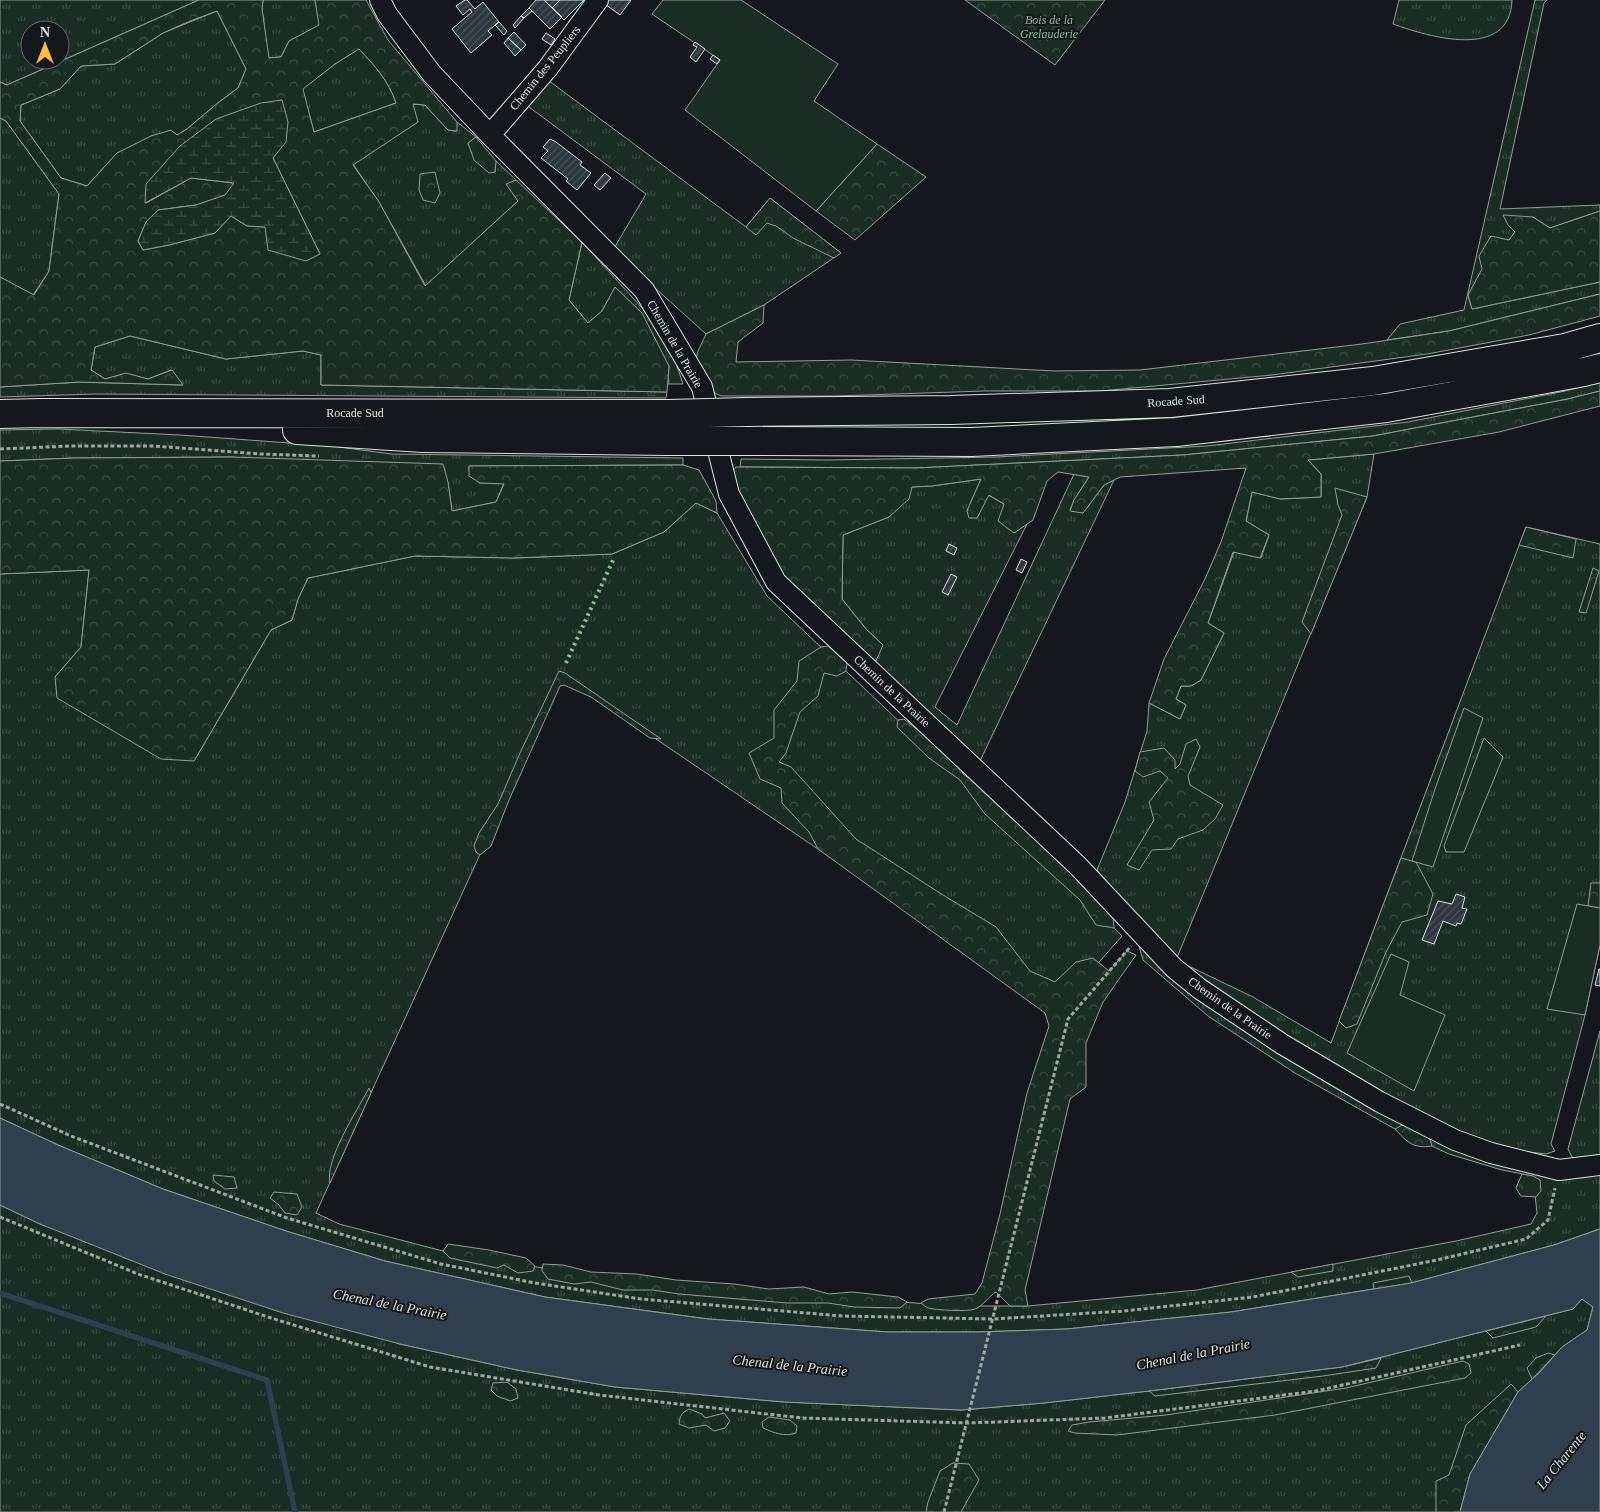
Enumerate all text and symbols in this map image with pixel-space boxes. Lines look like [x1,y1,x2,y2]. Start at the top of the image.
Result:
park label: Bois de la Grelauderie [1020,13,1079,41]
north arrow [20,20,70,70]
street label: Chemin des Peupliers [507,23,584,113]
text: N [40,25,50,40]
street label: Chemin de la Prairie [644,298,706,390]
street label: Rocade Sud [1147,392,1205,410]
street label: Rocade Sud [326,406,384,420]
street label: Chemin de la Prairie [851,652,933,730]
street label: Chemin de la Prairie [1185,974,1275,1042]
water label: Chenal de la Prairie [332,1286,448,1323]
water label: Chenal de la Prairie [1135,1336,1251,1373]
water label: Chenal de la Prairie [732,1352,848,1379]
water label: La Charente [1533,1428,1589,1493]

